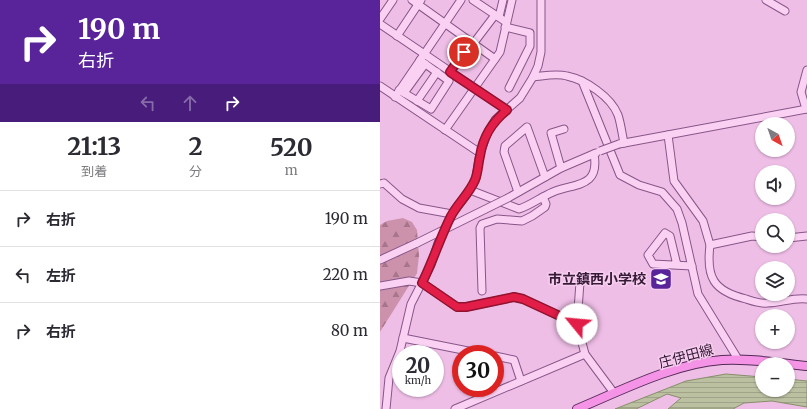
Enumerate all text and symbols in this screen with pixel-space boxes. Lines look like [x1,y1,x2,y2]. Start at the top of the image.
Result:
text: 190 m [78,11,160,47]
icon: right [12,16,64,68]
pin [447,35,481,69]
icon: arrive [453,41,475,63]
text: 右折 [78,49,114,72]
icon: left [137,92,159,114]
icon: ahead [179,92,201,114]
icon: right [221,92,243,114]
north arrow [755,117,795,157]
map controls [755,117,795,397]
text: 21:13 [67,131,121,162]
text: 2 [189,131,203,162]
text: 520 [270,132,313,163]
text: m [285,162,298,179]
text: 到着 [81,163,107,180]
text: 分 [189,163,202,180]
button: sound [755,165,795,205]
icon: right [12,208,34,230]
text: 190 m [325,209,368,228]
text: 右折 [46,210,76,229]
button: search [755,213,795,253]
button: layers [755,261,795,301]
icon: left [12,264,34,286]
text: 220 m [323,265,368,284]
text: 左折 [46,266,76,285]
school or university icon: 市立鎮西小学校 [648,266,674,292]
place label: 市立鎮西小学校 [548,270,646,288]
position arrow [556,303,598,345]
button: + [755,309,795,349]
icon: right [12,320,34,342]
text: 80 m [331,321,368,340]
text: 右折 [46,322,76,341]
street label: 庄伊田線 [657,340,715,372]
speed limit sign: 30 [452,345,504,397]
text: 20 [406,353,430,378]
button: − [755,357,795,397]
text: km/h [405,374,431,387]

